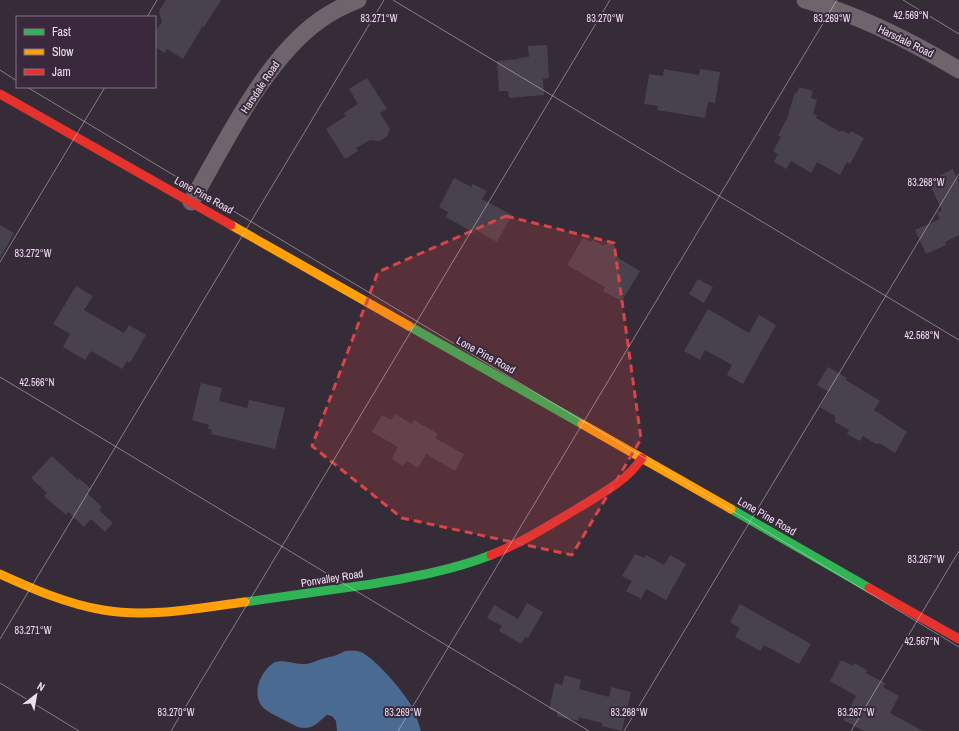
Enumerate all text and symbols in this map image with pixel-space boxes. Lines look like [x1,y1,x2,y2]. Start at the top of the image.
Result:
text: 42.569°N [894,9,929,22]
text: 83.271°W [361,12,398,25]
text: 83.270°W [587,12,624,25]
text: 83.269°W [814,12,851,25]
legend [16,16,156,88]
street label: Harsdale Road [876,22,936,60]
text: Fast [52,24,71,40]
text: Slow [52,44,74,60]
street label: Harsdale Road [237,58,283,116]
text: Jam [52,64,71,80]
street label: Lone Pine Road [172,173,236,217]
text: 83.268°W [908,176,945,189]
text: 83.272°W [15,247,52,260]
text: 42.568°N [905,329,940,342]
street label: Lone Pine Road [454,333,518,377]
text: 42.566°N [20,376,55,389]
street label: Lone Pine Road [735,494,799,538]
text: 83.267°W [908,553,945,566]
street label: Ponvalley Road [300,566,364,590]
text: 83.271°W [15,624,52,637]
text: 42.567°N [905,635,940,648]
north arrow [16,675,56,715]
text: N [35,679,48,694]
text: 83.270°W [158,706,195,719]
text: 83.269°W [385,706,422,719]
text: 83.268°W [611,706,648,719]
text: 83.267°W [838,706,875,719]

